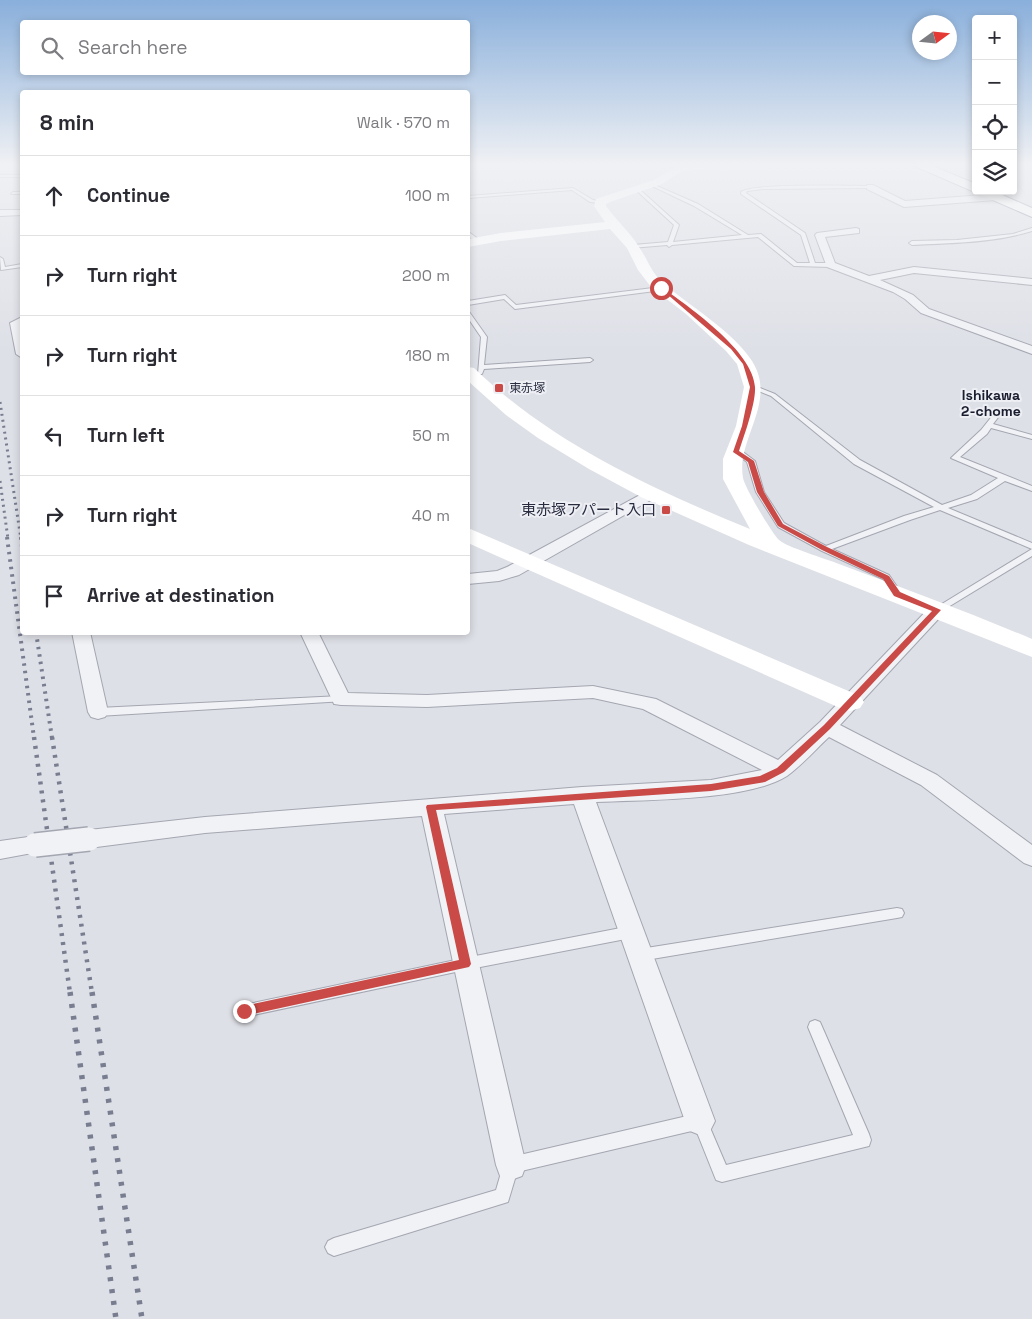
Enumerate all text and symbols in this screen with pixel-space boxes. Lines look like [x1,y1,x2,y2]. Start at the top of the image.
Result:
north arrow [912,15,957,60]
map controls [972,15,1017,195]
button: + [972,15,1017,60]
search box [20,20,470,75]
icon: search [38,34,66,62]
text: Search here [78,35,188,60]
button: − [972,60,1017,105]
button: locate [972,105,1017,150]
text: 8 min [40,109,94,136]
text: Walk · 570 m [357,112,450,133]
button: layers [972,150,1017,195]
icon: ahead [40,182,68,210]
text: Continue [87,183,170,208]
text: 100 m [405,185,450,206]
icon: right [40,262,68,290]
text: Turn right [87,263,177,288]
text: 200 m [402,265,450,286]
route start [650,277,673,300]
icon: right [40,342,68,370]
text: Turn right [87,343,177,368]
text: 180 m [405,345,450,366]
place label: 東赤塚 [509,380,545,396]
marker: 東赤塚 [493,382,505,394]
district label: Ishikawa 2-chome [961,386,1021,420]
icon: left [40,422,68,450]
text: Turn left [87,423,165,448]
text: 50 m [412,425,450,446]
place label: 東赤塚アパート入口 [521,500,656,519]
icon: right [40,502,68,530]
text: Turn right [87,503,177,528]
marker: 東赤塚アパート入口 [660,504,672,516]
text: 40 m [412,505,450,526]
icon: arrive [40,582,68,610]
text: Arrive at destination [87,583,275,608]
route end [233,1000,256,1023]

